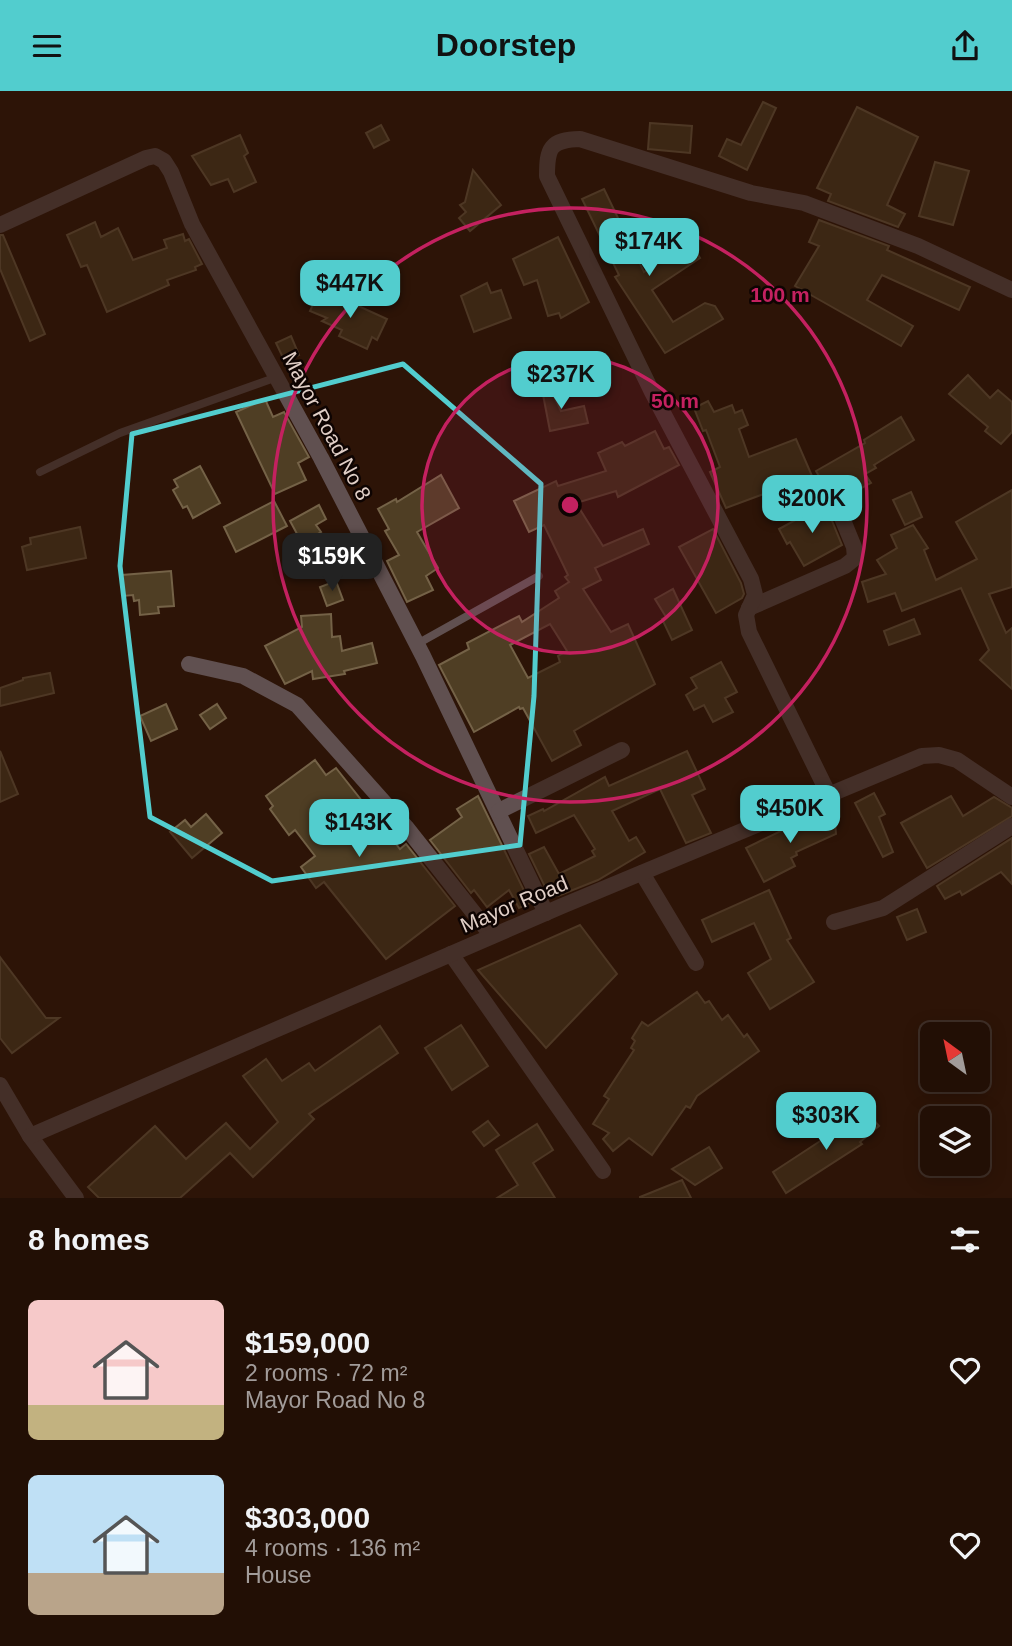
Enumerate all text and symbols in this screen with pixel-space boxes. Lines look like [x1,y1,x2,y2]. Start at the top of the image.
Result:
icon: menu [28,27,66,65]
text: Doorstep [436,27,576,63]
icon: share [946,27,984,65]
pin: $174K [600,219,698,278]
text: $174K [615,228,683,254]
pin: $447K [301,261,399,320]
text: $447K [316,270,384,296]
text: 100 m [750,283,810,306]
street label: Mayor Road No 8 [278,348,376,504]
pin: $237K [512,351,610,411]
text: $237K [527,361,595,387]
text: 50 m [651,389,699,412]
pin: $200K [763,475,861,535]
text: $200K [778,485,846,511]
centre of rings [558,493,582,517]
pin: $159K [283,533,381,593]
text: $159K [298,543,366,569]
pin: $450K [741,785,839,845]
text: $450K [756,795,824,821]
pin: $143K [310,799,408,859]
text: $143K [325,809,393,835]
street label: Mayor Road [457,871,571,937]
north arrow [920,1022,990,1092]
map controls [920,1022,990,1176]
pin: $303K [777,1093,875,1152]
text: $303K [792,1102,860,1128]
button: layers [920,1106,990,1176]
icon: filters [946,1221,984,1259]
text: 8 homes [28,1223,150,1256]
text: $159,000 [245,1326,370,1359]
icon: home [84,1328,168,1412]
icon: heart [946,1351,984,1389]
text: 2 rooms · 72 m² [245,1360,407,1386]
text: Mayor Road No 8 [245,1387,425,1413]
text: $303,000 [245,1501,370,1534]
icon: home [84,1503,168,1587]
icon: heart [946,1526,984,1564]
text: 4 rooms · 136 m² [245,1535,420,1561]
text: House [245,1562,311,1588]

